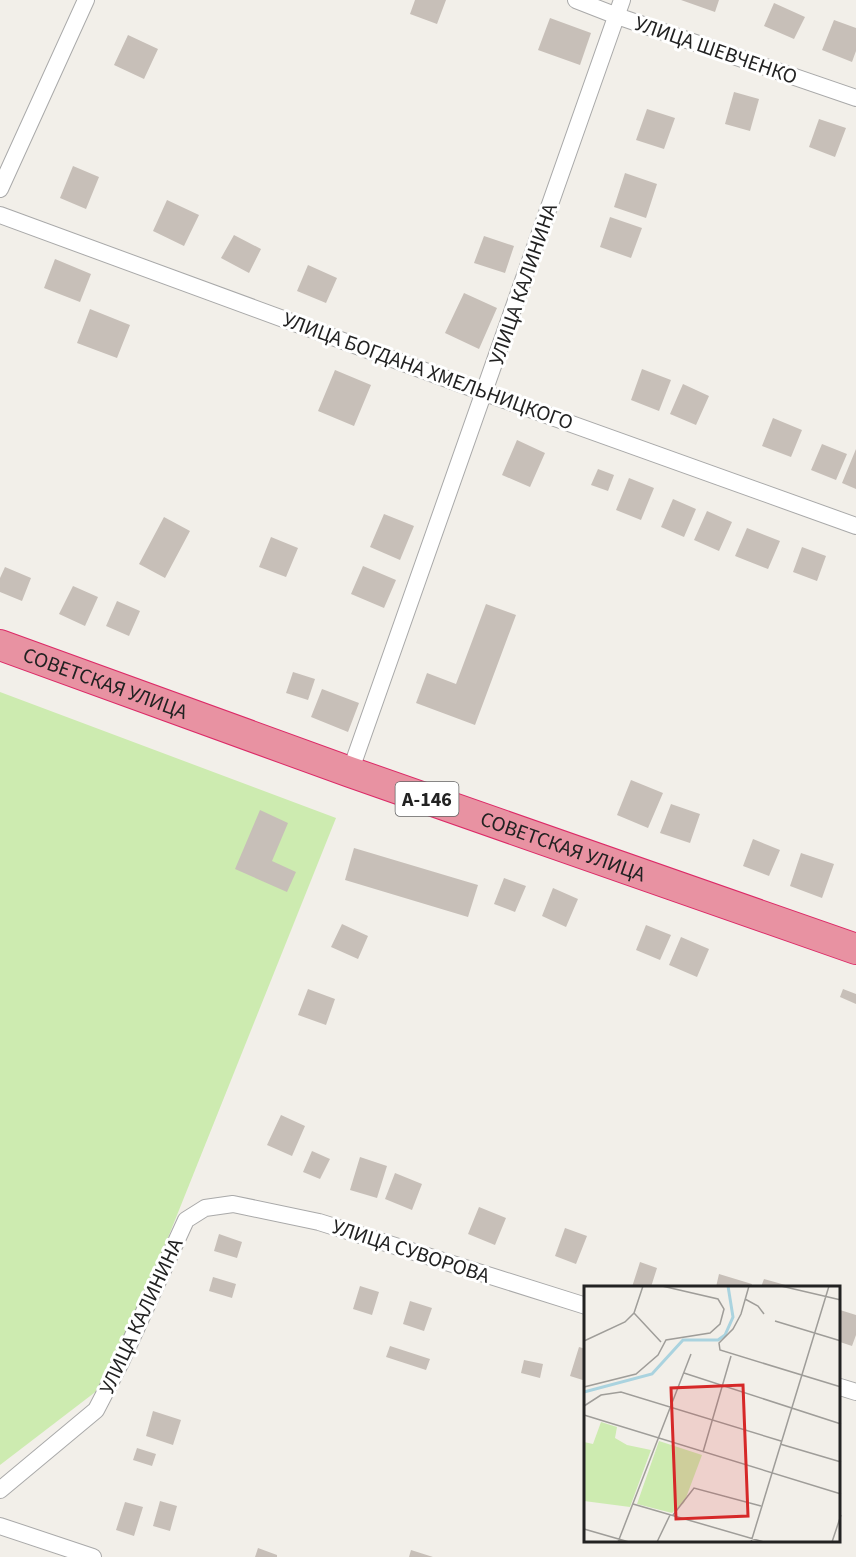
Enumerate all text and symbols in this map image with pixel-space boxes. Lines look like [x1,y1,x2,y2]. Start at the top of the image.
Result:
street label: УЛИЦА ШЕВЧЕНКО [631,8,801,92]
street label: УЛИЦА КАЛИНИНА [481,199,565,369]
street label: УЛИЦА БОГДАНА ХМЕЛЬНИЦКОГО [279,304,577,438]
street label: СОВЕТСКАЯ УЛИЦА [19,640,192,727]
road number: А-146 [396,782,458,816]
street label: СОВЕТСКАЯ УЛИЦА [476,804,650,889]
street label: УЛИЦА СУВОРОВА [328,1211,494,1291]
street label: УЛИЦА КАЛИНИНА [92,1233,191,1399]
inset map [584,1286,841,1542]

